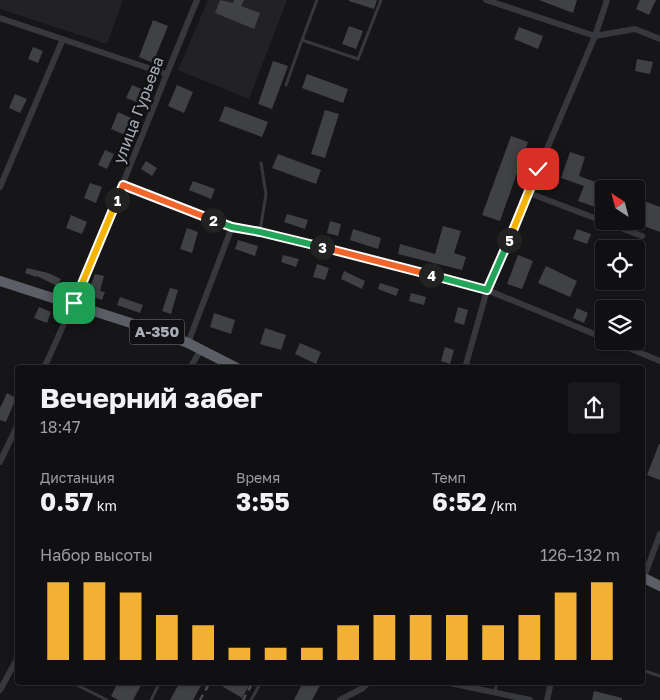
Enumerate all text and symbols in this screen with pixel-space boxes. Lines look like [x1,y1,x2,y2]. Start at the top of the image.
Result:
street label: улица Гурьева [108,54,168,166]
pin [517,148,559,190]
icon: check [524,155,552,183]
north arrow [595,180,645,230]
map controls [595,180,645,350]
pin: 1 [104,188,130,212]
text: 1 [114,192,121,209]
pin: 2 [200,208,226,232]
text: 2 [209,212,218,229]
pin: 5 [496,228,522,252]
text: 5 [505,232,514,249]
pin: 3 [310,234,334,260]
text: 3 [318,239,327,256]
button: locate [595,240,645,290]
pin: 4 [418,262,444,288]
text: 4 [427,267,436,284]
pin [53,282,95,324]
icon: arrive [60,289,88,317]
button: layers [595,300,645,350]
road number: А-350 [130,320,184,344]
text: Вечерний забег [40,381,263,414]
button: share [568,382,620,434]
text: 18:47 [40,417,81,437]
text: Дистанция [40,469,115,486]
text: Время [236,469,280,486]
text: Темп [432,469,466,486]
text: 0.57 [40,486,93,517]
text: 3:55 [236,486,290,517]
text: 6:52 [432,486,486,517]
text: km [93,497,117,514]
text: /km [486,497,517,514]
text: Набор высоты [40,545,153,565]
text: 126–132 m [540,545,620,565]

